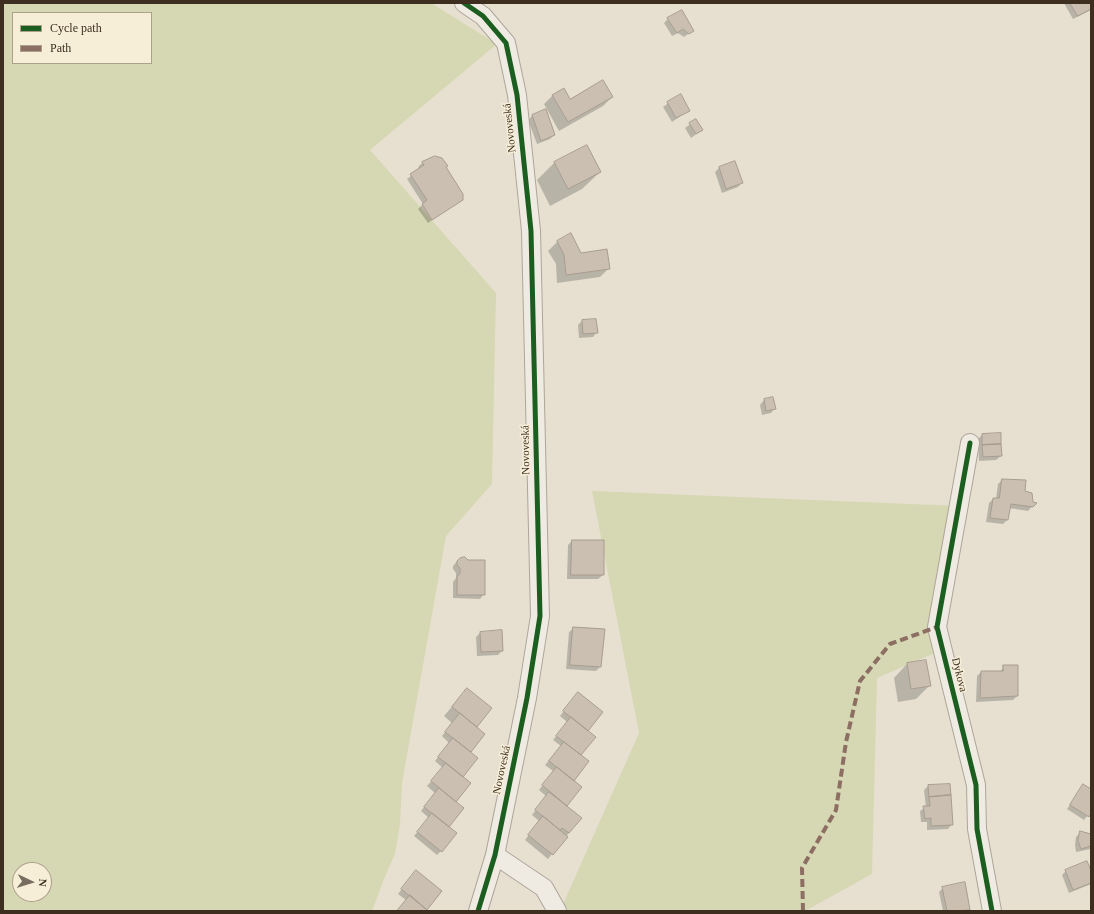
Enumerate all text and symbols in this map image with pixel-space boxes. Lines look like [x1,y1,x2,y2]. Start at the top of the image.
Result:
legend [12,12,152,64]
text: Cycle path [50,21,102,35]
text: Path [50,41,71,55]
street label: Novoveská [501,103,519,153]
street label: Novoveská [519,425,533,475]
street label: Dykova [948,657,970,693]
street label: Novoveská [490,744,514,796]
north arrow [12,862,52,902]
text: N [37,878,49,887]

